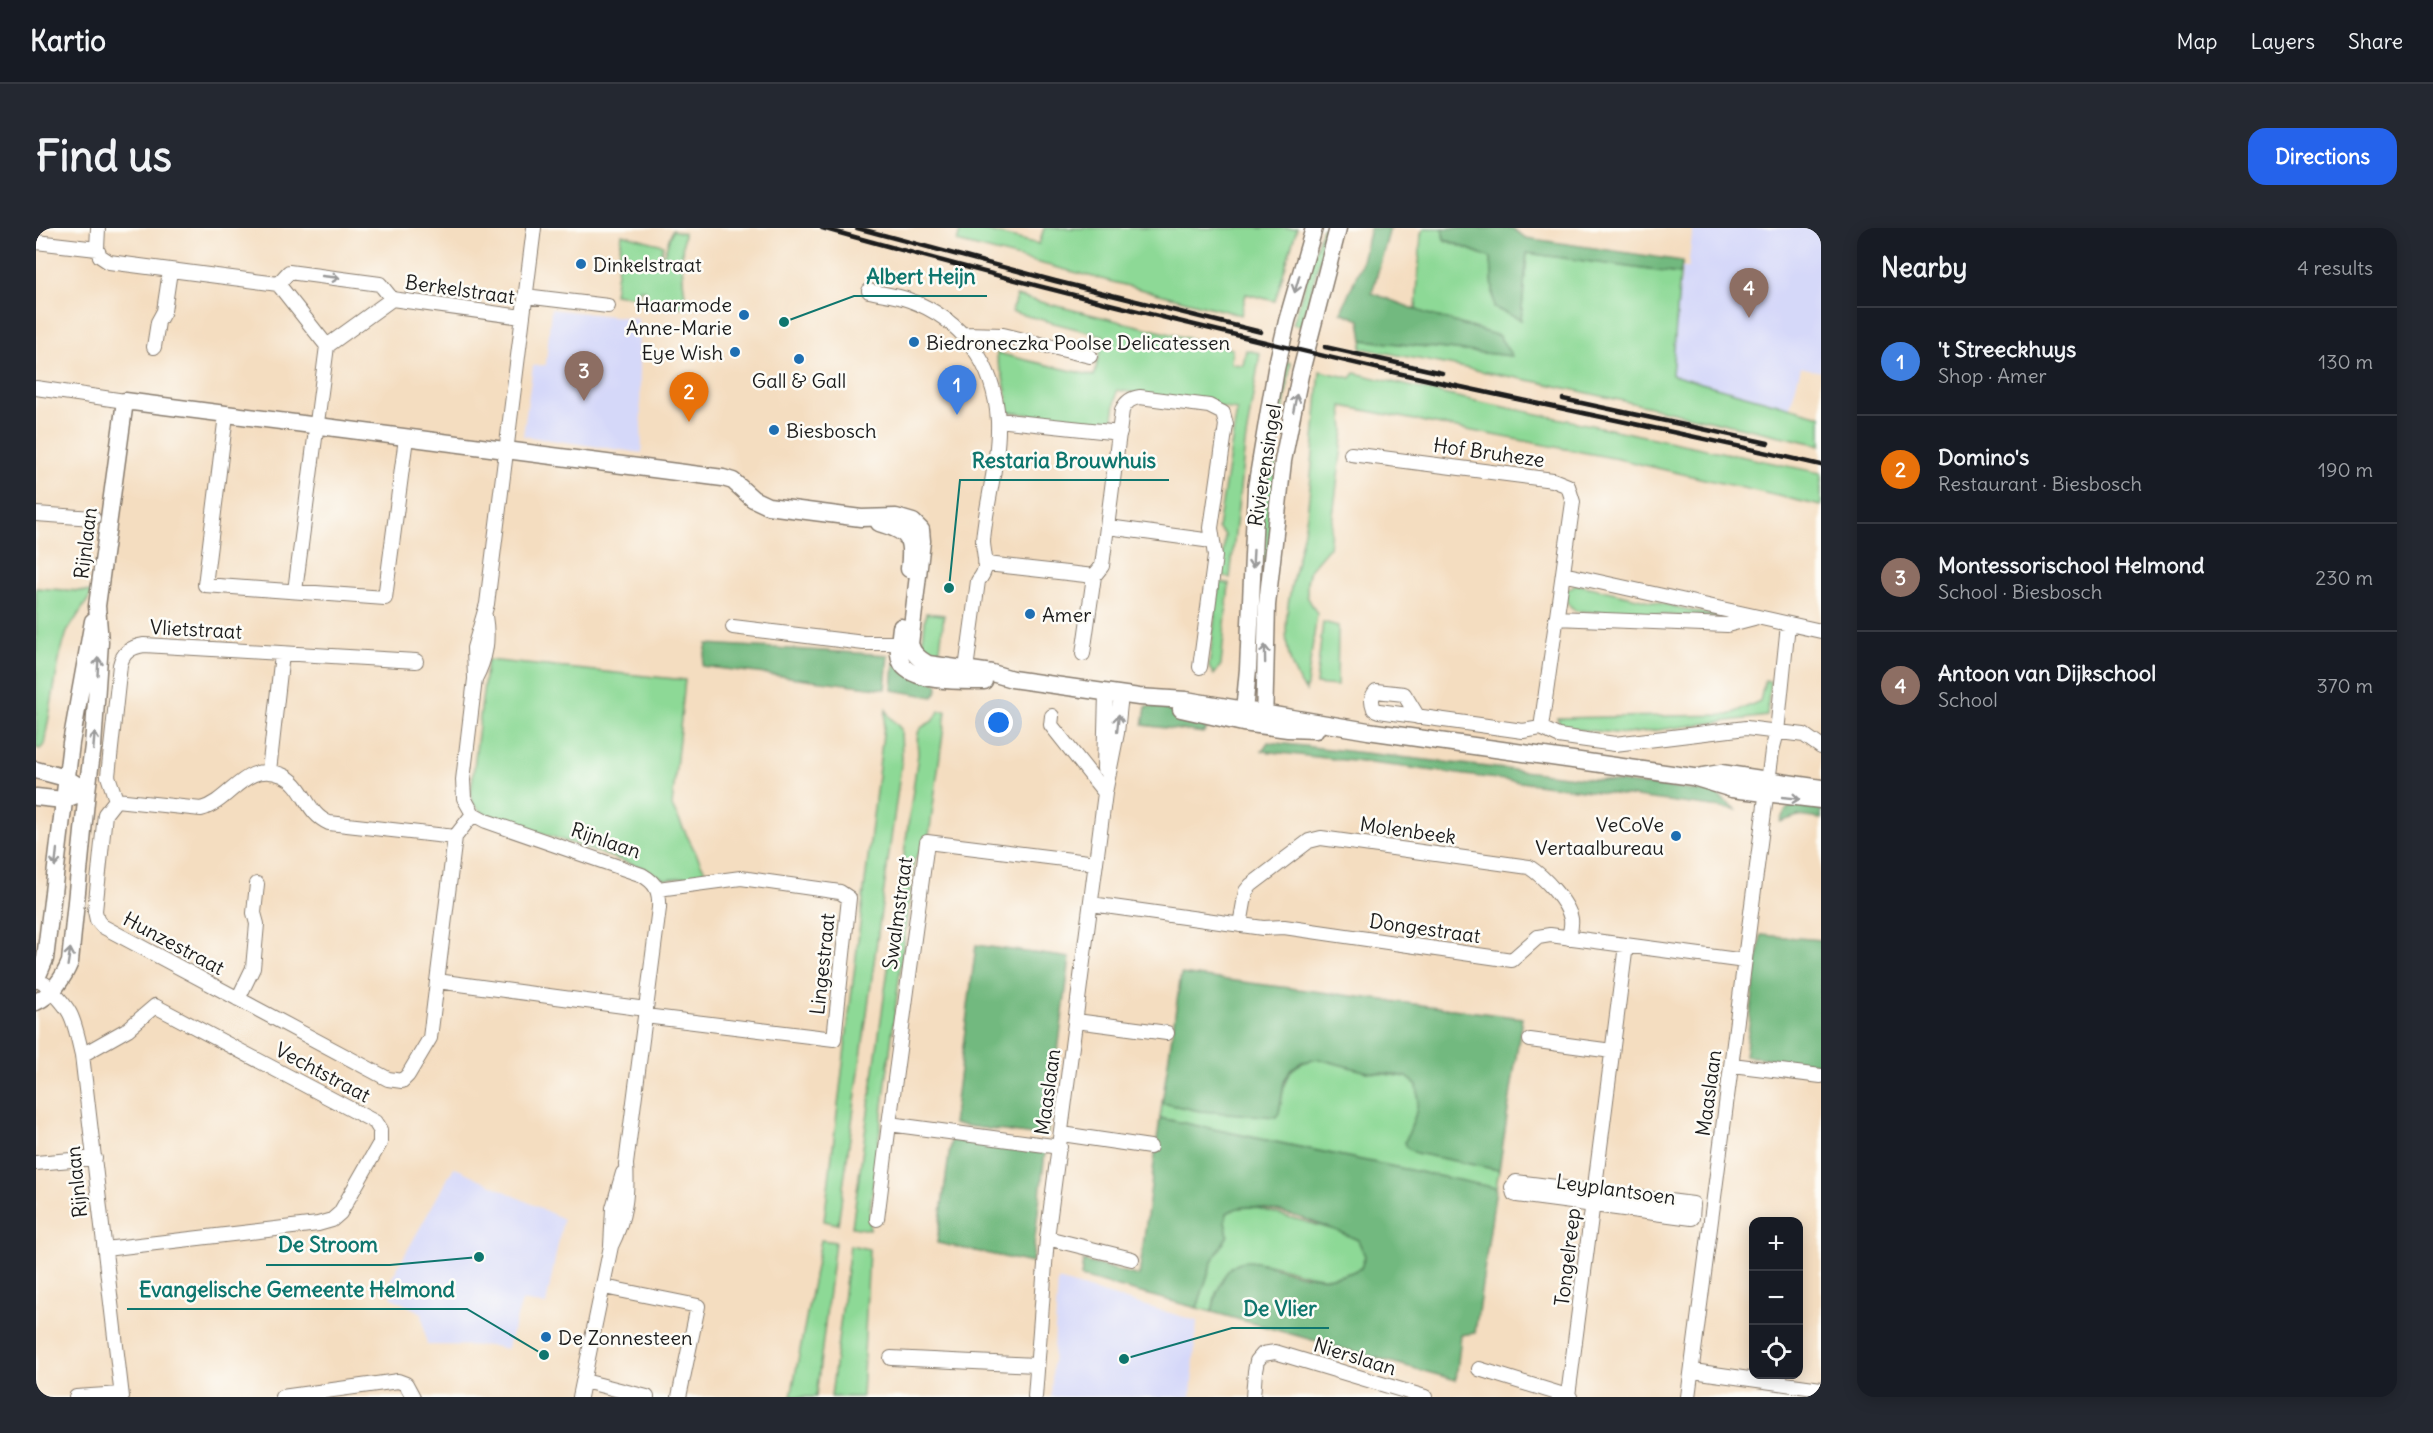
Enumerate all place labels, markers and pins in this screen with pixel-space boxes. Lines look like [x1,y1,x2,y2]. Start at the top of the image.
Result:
place label: Dinkelstraat [593,252,702,277]
marker: Dinkelstraat [574,257,588,271]
callout: Albert Heijn [854,257,987,296]
pin: 4 [1730,268,1768,318]
place label: Haarmode Anne-Marie [626,292,732,340]
marker: Haarmode Anne-Marie [737,308,751,322]
place label: Biedroneczka Poolse Delicatessen [926,330,1230,355]
marker: Biedroneczka Poolse Delicatessen [907,335,921,349]
place label: Eye Wish [641,340,723,365]
marker: Eye Wish [728,345,742,359]
pin: 3 [564,352,604,401]
marker: Gall & Gall [792,352,806,366]
pin: 1 [938,366,976,415]
place label: Gall & Gall [752,368,846,393]
pin: 2 [670,372,708,422]
place label: Biesbosch [786,418,877,443]
marker: Biesbosch [767,423,781,437]
callout: Restaria Brouwhuis [960,441,1169,480]
place label: Amer [1042,602,1091,627]
marker: Amer [1023,607,1037,621]
place label: VeCoVe Vertaalbureau [1535,812,1664,860]
marker: VeCoVe Vertaalbureau [1669,829,1683,843]
callout: De Stroom [266,1226,390,1265]
callout: Evangelische Gemeente Helmond [127,1270,467,1309]
callout: De Vlier [1232,1289,1329,1328]
place label: De Zonnesteen [558,1325,693,1350]
marker: De Zonnesteen [539,1330,553,1344]

